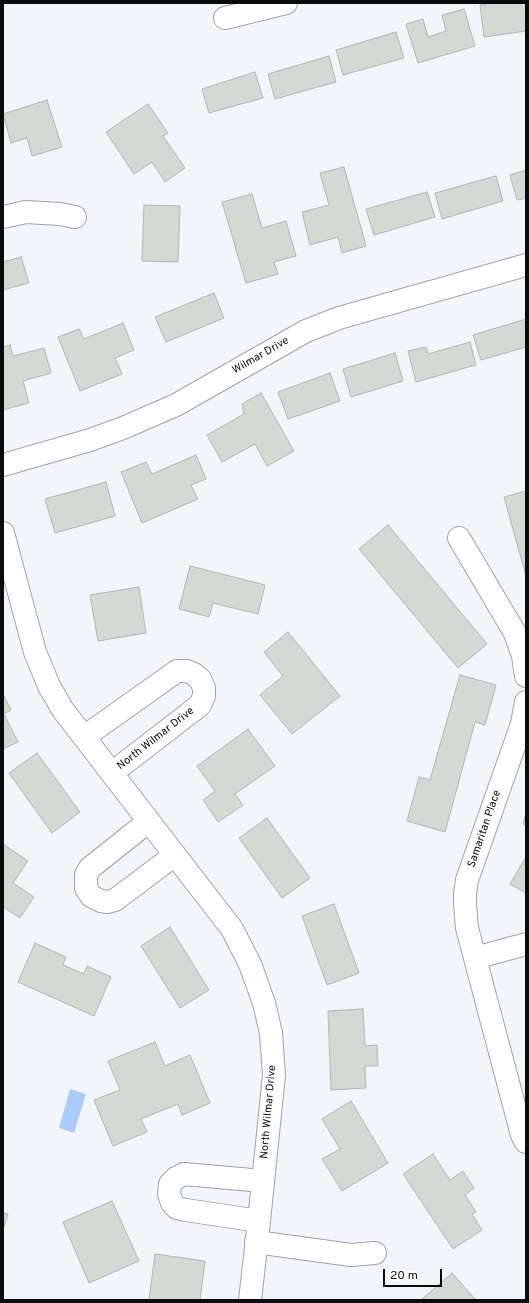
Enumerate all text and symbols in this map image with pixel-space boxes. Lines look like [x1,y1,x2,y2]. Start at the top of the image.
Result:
street label: Wilmar Drive [230,334,292,378]
street label: North Wilmar Drive [115,705,197,773]
street label: Samaritan Place [466,789,504,869]
street label: North Wilmar Drive [258,1065,280,1159]
scale bar [385,1261,444,1287]
text: 20 m [390,1268,418,1284]

